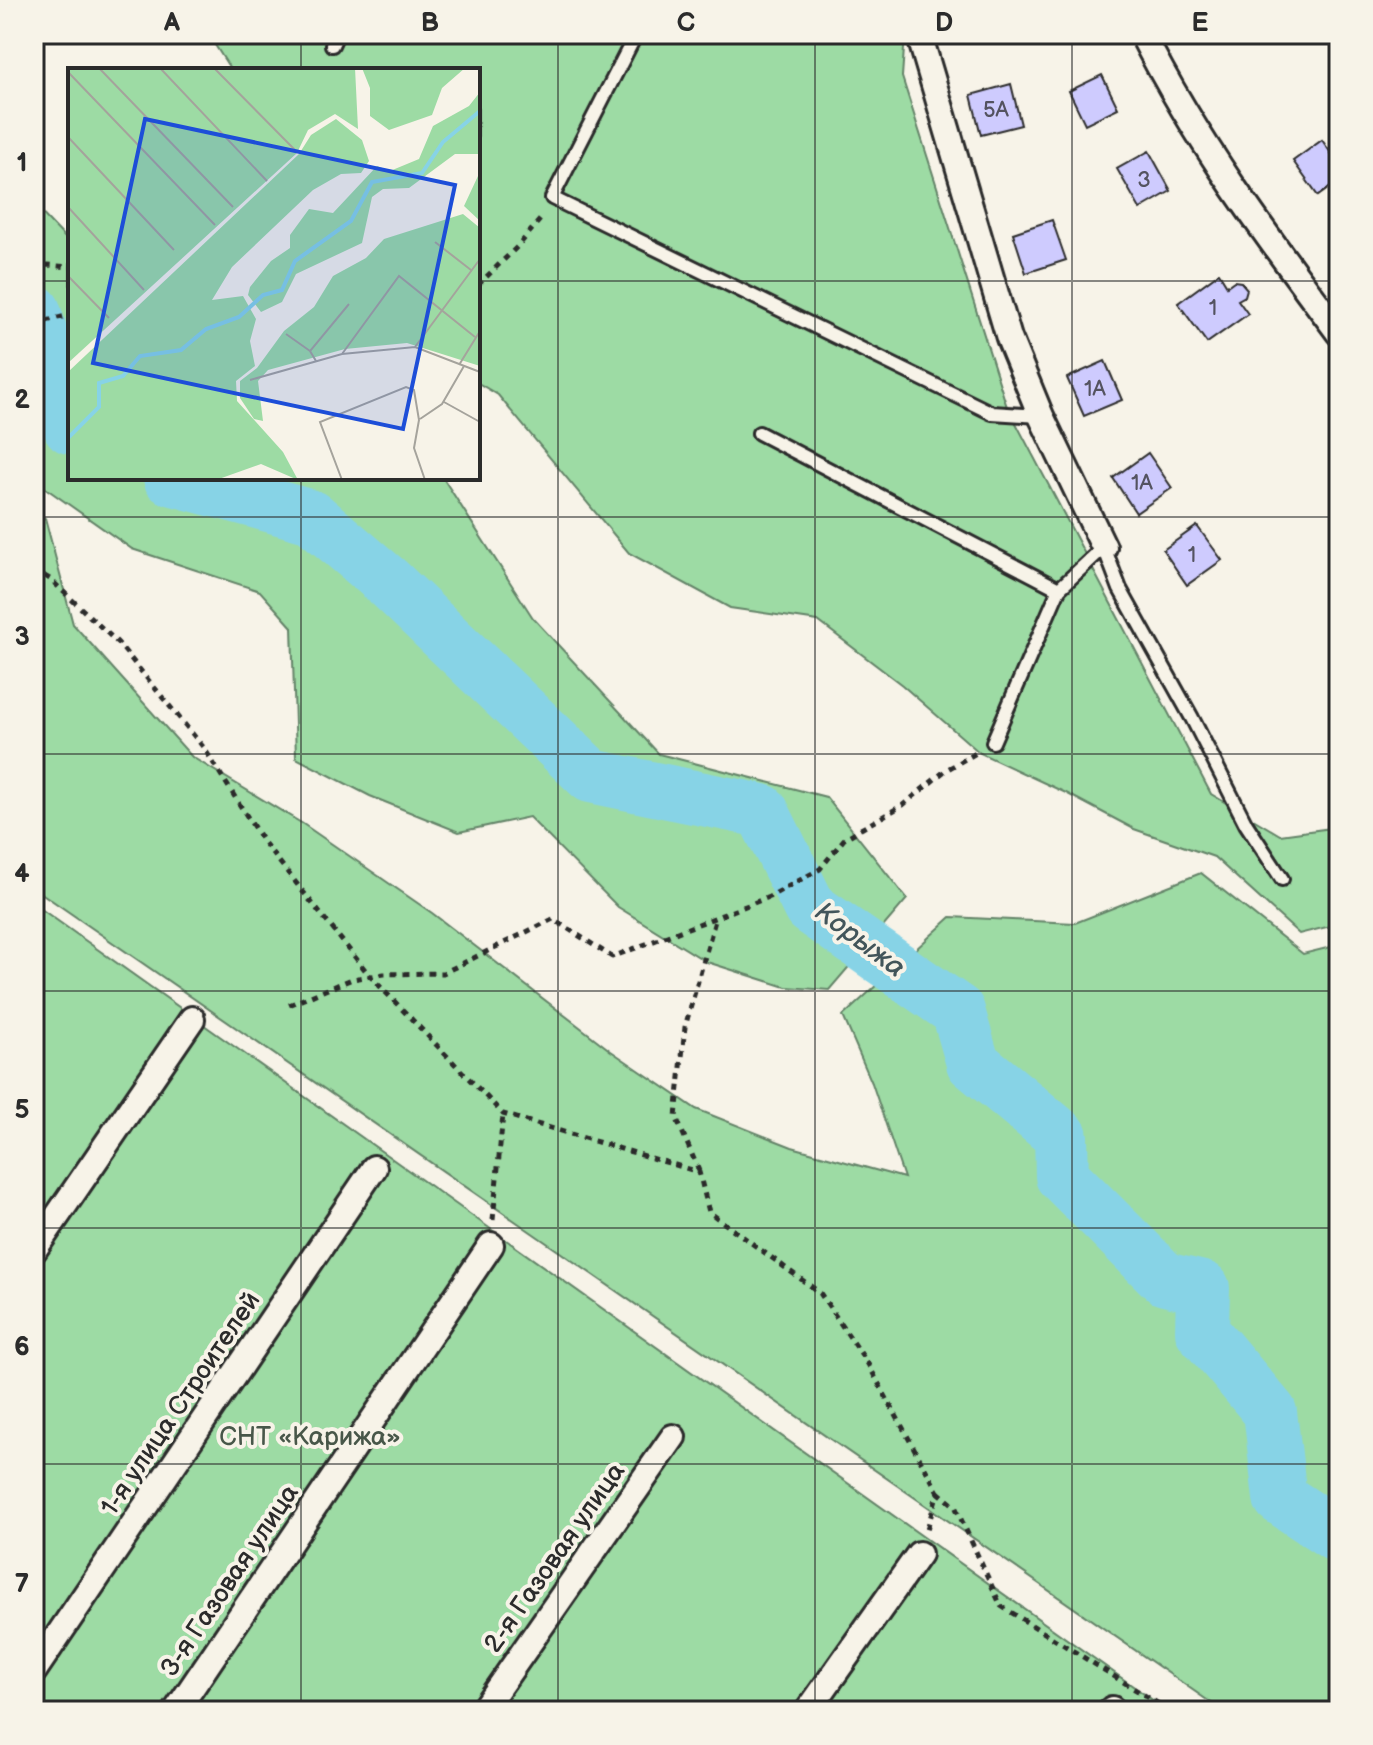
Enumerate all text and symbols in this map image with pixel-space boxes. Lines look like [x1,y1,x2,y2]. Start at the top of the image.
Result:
text: A [163,8,180,39]
text: B [421,8,439,39]
text: C [677,8,695,39]
text: D [935,8,953,39]
text: E [1192,8,1209,39]
inset map [68,68,480,480]
house number: 5А [983,97,1010,124]
text: 1 [17,148,27,179]
house number: 3 [1137,167,1151,194]
house number: 1 [1209,295,1217,322]
house number: 1А [1084,376,1107,403]
text: 2 [14,385,30,416]
house number: 1А [1131,470,1154,497]
house number: 1 [1188,542,1196,569]
text: 3 [14,622,30,653]
text: 4 [14,859,30,890]
water label: Корыжа [808,895,912,985]
text: 5 [14,1095,30,1126]
street label: 1-я улица Строителей [95,1286,267,1522]
text: 6 [14,1332,30,1363]
park label: СНТ «Карижа» [219,1422,401,1453]
street label: 2-я Газовая улица [478,1457,632,1659]
street label: 3-я Газовая улица [154,1479,306,1683]
text: 7 [15,1569,29,1600]

